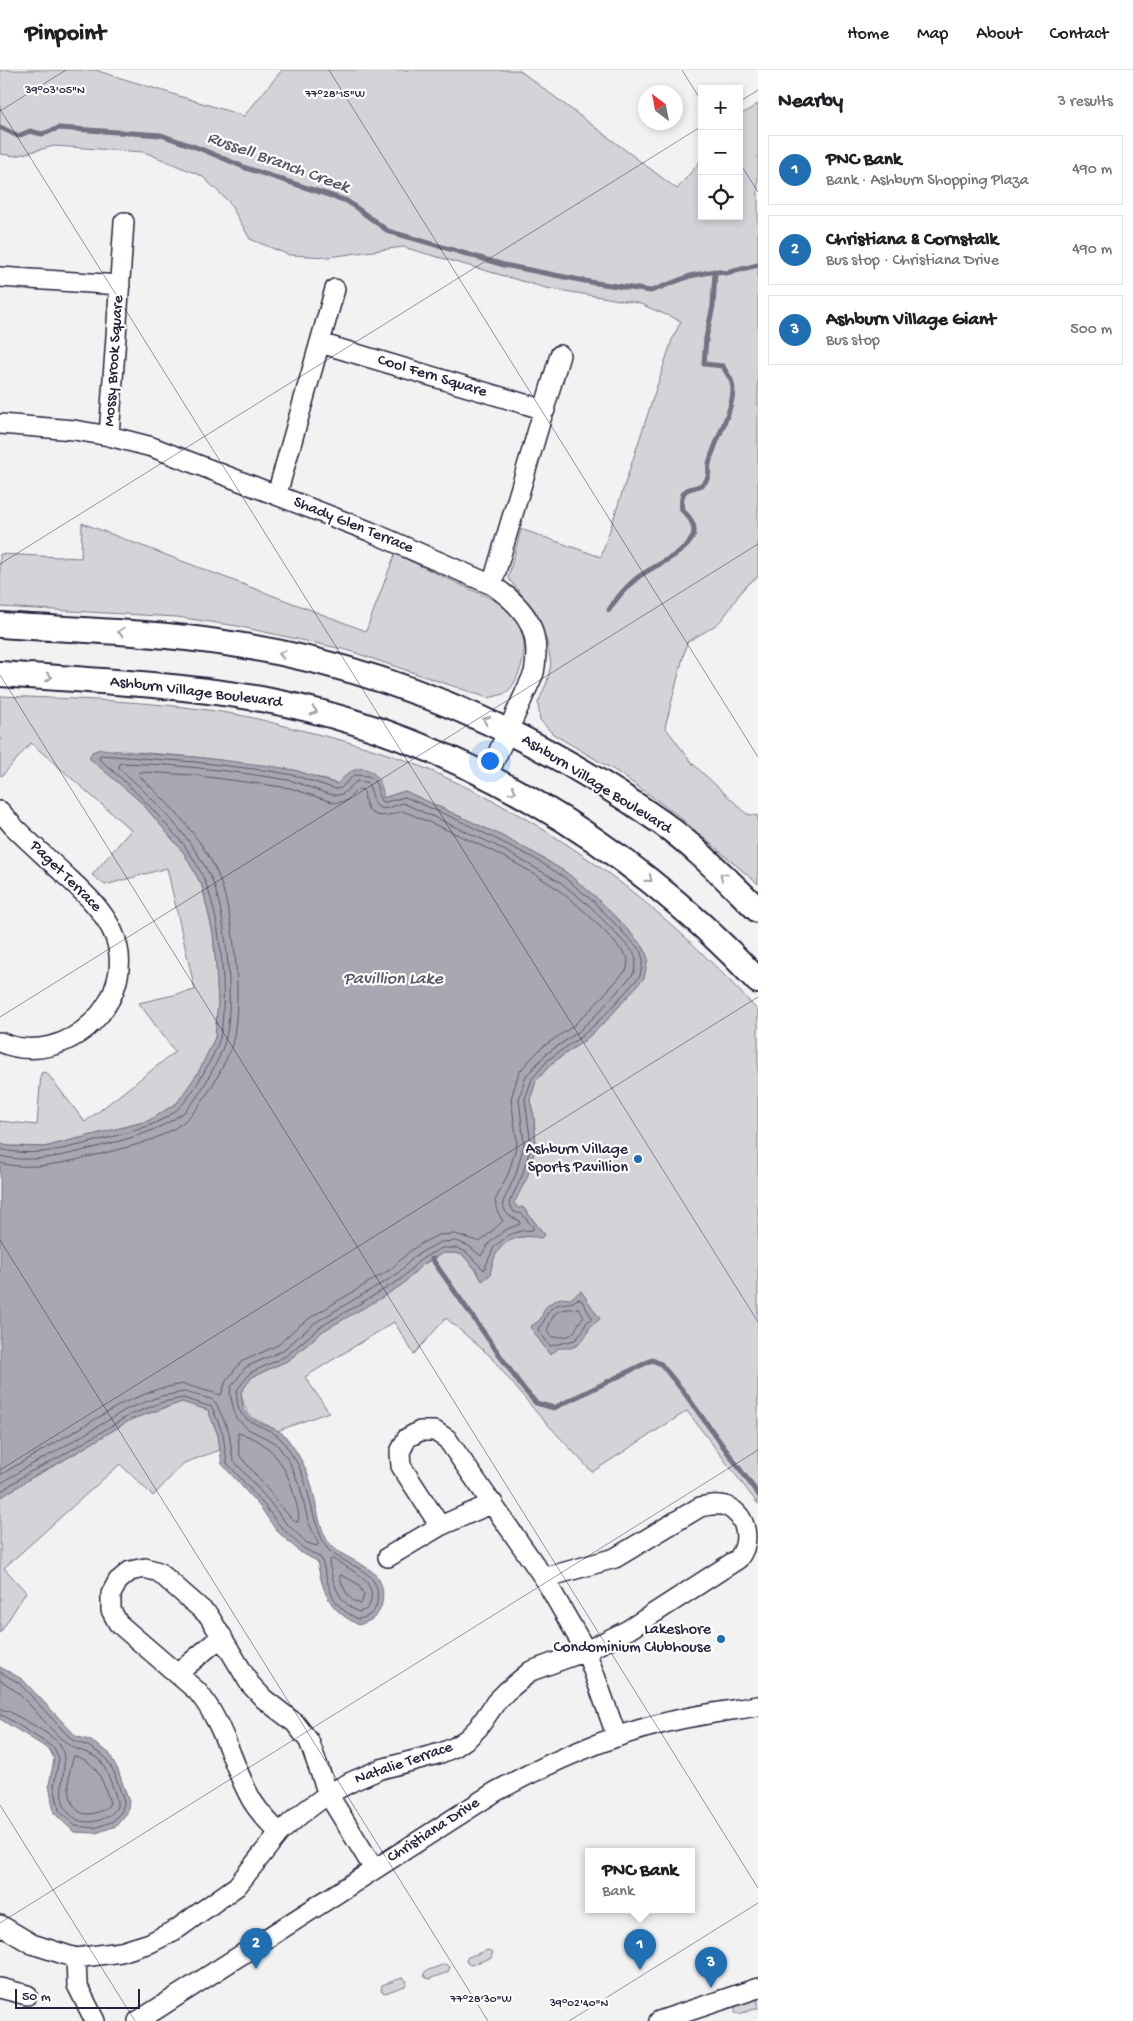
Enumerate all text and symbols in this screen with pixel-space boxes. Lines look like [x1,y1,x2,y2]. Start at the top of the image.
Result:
text: Pinpoint [25,20,106,49]
text: Home [847,24,889,45]
text: Map [917,24,948,45]
text: About [976,24,1022,45]
text: Contact [1050,24,1108,45]
text: 39°03'05"N [24,84,85,98]
north arrow [638,85,683,130]
map controls [698,85,743,220]
button: + [698,85,743,130]
text: 77°28'15"W [304,88,365,102]
text: Nearby [778,90,843,115]
text: 3 results [1058,93,1113,112]
water label: Russell Branch Creek [204,128,354,199]
button: − [698,130,743,175]
text: PNC Bank [826,149,901,172]
text: 1 [792,161,798,180]
text: 490 m [1072,161,1112,180]
text: Bank · Ashburn Shopping Plaza [826,172,1029,191]
button: locate [698,175,743,220]
text: Christiana & Cornstalk [826,229,998,252]
text: 2 [791,241,799,260]
text: 490 m [1072,241,1112,260]
text: Bus stop · Christiana Drive [826,252,999,271]
street label: Mossy Brook Square [101,294,129,427]
text: Ashburn Village Giant [826,309,996,332]
text: 3 [791,321,799,340]
text: 500 m [1070,321,1112,340]
text: Bus stop [826,332,880,351]
street label: Cool Fern Square [375,351,490,403]
street label: Shady Glen Terrace [290,493,416,559]
one-way arrow [116,627,124,638]
one-way arrow [277,649,286,660]
one-way arrow [45,672,53,683]
street label: Ashburn Village Boulevard [109,673,285,713]
one-way arrow [309,705,318,716]
one-way arrow [482,716,491,727]
street label: Ashburn Village Boulevard [518,731,676,840]
your location [477,748,503,774]
one-way arrow [507,785,516,795]
street label: Paget Terrace [24,836,105,917]
one-way arrow [643,873,652,882]
one-way arrow [719,873,728,882]
water label: Pavillion Lake [343,969,444,990]
place label: Ashburn Village Sports Pavillion [525,1141,629,1178]
marker: Ashburn Village Sports Pavillion [632,1153,644,1165]
place label: Lakeshore Condominium Clubhouse [553,1621,712,1658]
marker: Lakeshore Condominium Clubhouse [715,1633,727,1645]
street label: Natalie Terrace [353,1738,456,1790]
street label: Christiana Drive [384,1794,484,1868]
popup [585,1848,695,1913]
text: PNC Bank [602,1860,678,1883]
text: Bank [602,1883,634,1902]
pin: 2 [240,1928,272,1969]
pin: 1 [624,1929,656,1970]
pin: 3 [695,1947,727,1988]
scale bar [15,1986,140,2009]
text: 50 m [22,1989,51,2006]
text: 77°28'30"W [449,1993,512,2007]
text: 39°02'40"N [549,1997,609,2011]

